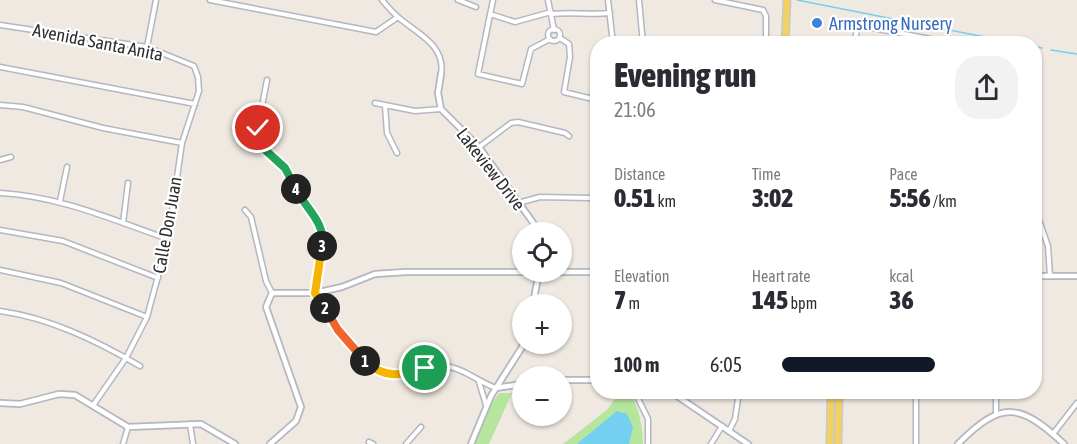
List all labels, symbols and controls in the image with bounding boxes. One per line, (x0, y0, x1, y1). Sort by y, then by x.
place label: Armstrong Nursery (829, 13, 952, 34)
marker: Armstrong Nursery (810, 16, 824, 30)
street label: Avenida Santa Anita (31, 19, 165, 65)
text: Evening run (614, 56, 756, 94)
button: share (955, 56, 1018, 119)
text: 21:06 (614, 98, 656, 121)
pin (232, 102, 283, 153)
icon: check (241, 111, 274, 144)
street label: Lakeview Drive (452, 124, 530, 214)
text: Distance (614, 165, 665, 183)
text: Time (752, 165, 781, 183)
text: Pace (889, 165, 917, 183)
pin: 4 (281, 174, 311, 204)
street label: Calle Don Juan (148, 175, 186, 275)
text: 4 (292, 180, 300, 198)
text: 0.51 (614, 183, 655, 213)
text: 3:02 (752, 183, 793, 213)
text: 5:56 (889, 183, 931, 213)
text: km (655, 192, 676, 210)
text: /km (931, 192, 957, 210)
map controls (512, 222, 572, 426)
button: locate (512, 222, 572, 282)
pin: 3 (307, 231, 337, 261)
text: 3 (318, 237, 326, 255)
text: Elevation (614, 267, 669, 285)
text: Heart rate (752, 267, 811, 285)
text: kcal (889, 267, 914, 285)
text: 7 (614, 285, 626, 315)
text: 145 (752, 285, 788, 315)
text: 36 (889, 285, 914, 315)
pin: 2 (310, 293, 340, 323)
button: + (512, 294, 572, 354)
text: m (626, 294, 640, 312)
text: bpm (788, 294, 817, 312)
text: 2 (321, 299, 329, 317)
pin (399, 342, 450, 393)
pin: 1 (350, 346, 380, 376)
icon: arrive (408, 351, 441, 384)
text: 1 (361, 352, 369, 370)
text: 100 m (614, 353, 659, 376)
text: 6:05 (710, 353, 742, 376)
button: − (512, 366, 572, 426)

